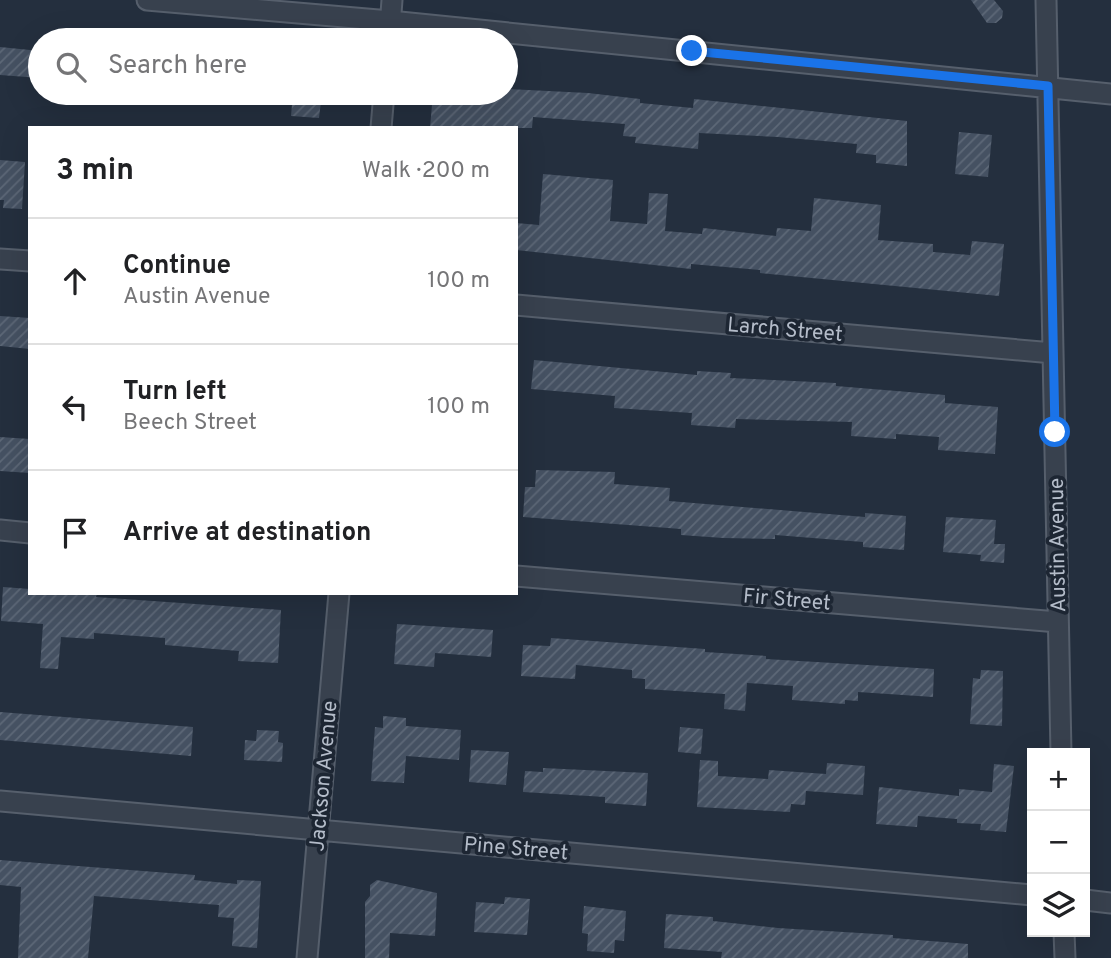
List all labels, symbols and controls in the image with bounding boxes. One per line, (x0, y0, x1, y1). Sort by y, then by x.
search box (28, 28, 518, 105)
route end (676, 35, 707, 66)
icon: search (52, 48, 90, 86)
text: Search here (108, 50, 247, 83)
text: 3 min (56, 153, 134, 190)
text: Walk · 200 m (362, 157, 490, 186)
text: Continue (123, 250, 231, 283)
icon: ahead (56, 262, 94, 300)
text: 100 m (427, 267, 490, 296)
text: Austin Avenue (123, 283, 270, 312)
street label: Larch Street (726, 312, 844, 349)
text: Turn left (123, 376, 227, 409)
icon: left (56, 388, 94, 426)
text: 100 m (427, 393, 490, 422)
text: Beech Street (123, 409, 257, 438)
route start (1039, 416, 1070, 447)
street label: Austin Avenue (1044, 477, 1073, 612)
icon: arrive (56, 514, 94, 552)
text: Arrive at destination (123, 517, 371, 550)
street label: Fir Street (742, 583, 832, 618)
street label: Jackson Avenue (304, 700, 345, 853)
map controls (1027, 748, 1090, 937)
button: + (1027, 748, 1090, 811)
button: − (1027, 811, 1090, 874)
street label: Pine Street (463, 831, 569, 868)
button: layers (1027, 874, 1090, 937)

